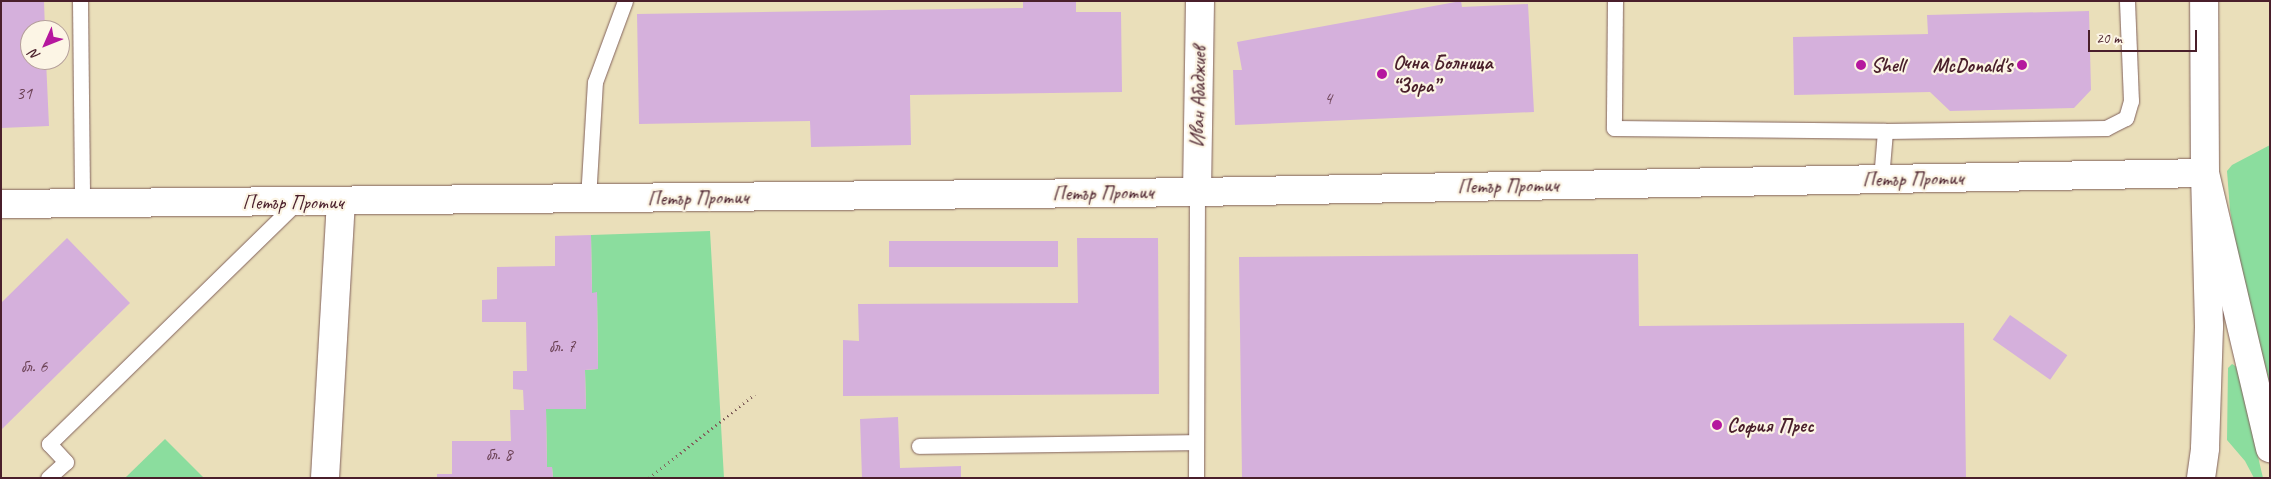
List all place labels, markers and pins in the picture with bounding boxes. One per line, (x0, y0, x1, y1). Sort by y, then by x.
place label: Очна Болница “Зора” (1393, 50, 1494, 97)
place label: Shell (1871, 53, 1905, 77)
place label: McDonald's (1933, 53, 2012, 77)
marker: Shell (1855, 59, 1867, 71)
marker: McDonald's (2016, 59, 2028, 71)
marker: Очна Болница “Зора” (1375, 67, 1389, 81)
place label: София Прес (1727, 413, 1811, 437)
marker: София Прес (1711, 419, 1723, 431)

